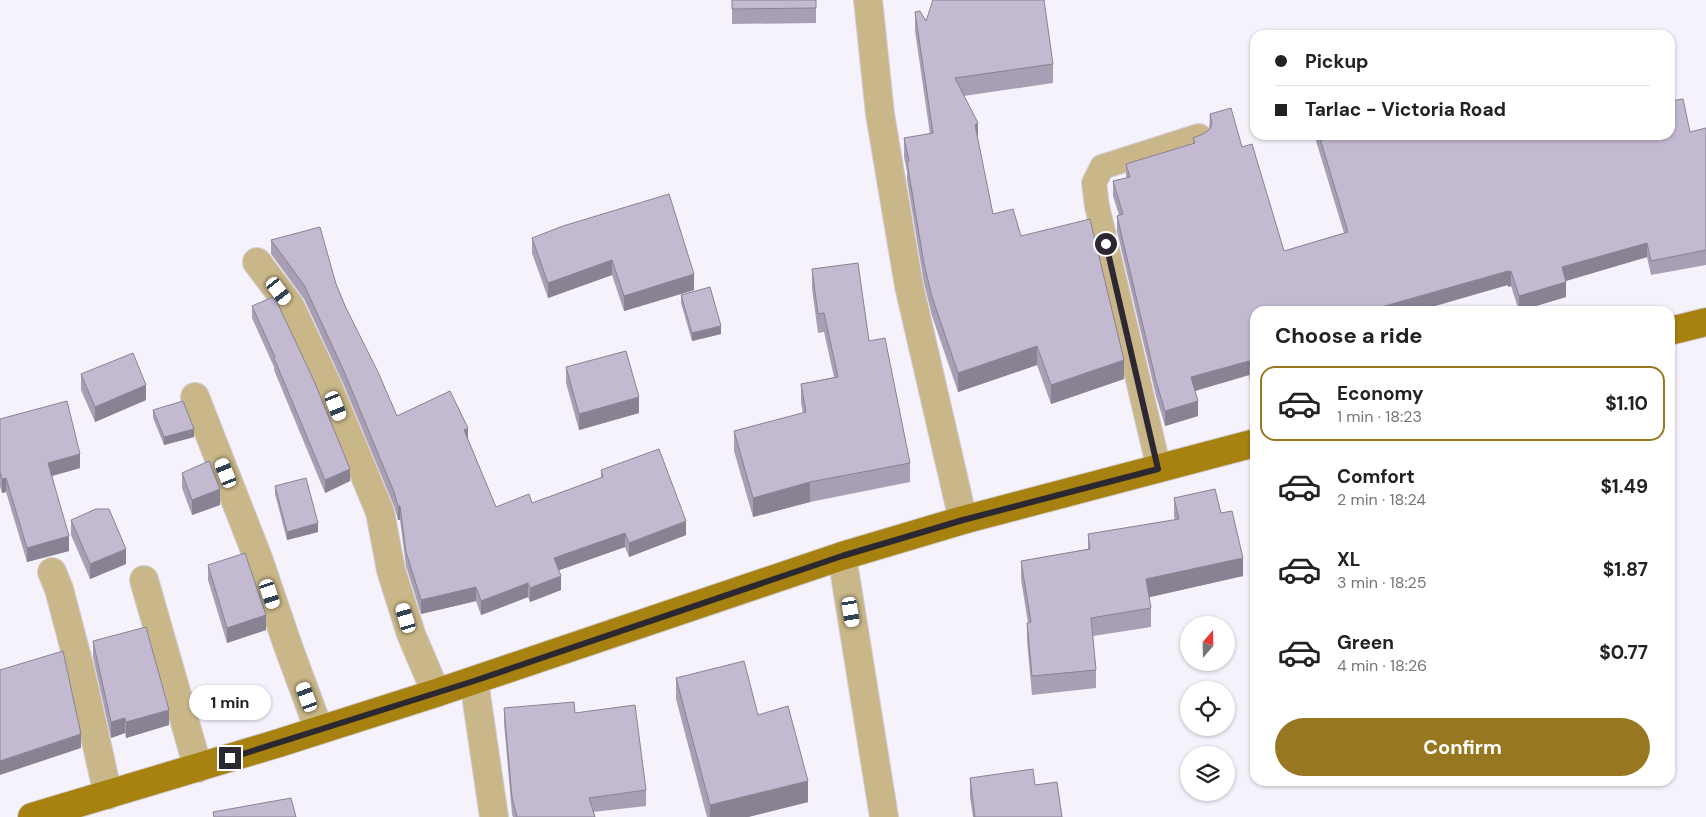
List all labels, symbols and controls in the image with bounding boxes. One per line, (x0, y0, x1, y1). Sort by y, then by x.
text: Pickup (1305, 49, 1369, 74)
text: Tarlac - Victoria Road (1305, 97, 1506, 122)
route start (1095, 233, 1117, 255)
car (263, 275, 294, 307)
text: Choose a ride (1275, 321, 1423, 350)
icon: car (1277, 381, 1322, 426)
text: Economy (1337, 381, 1424, 406)
car (323, 389, 348, 423)
text: $1.10 (1605, 391, 1648, 416)
text: 1 min · 18:23 (1337, 406, 1422, 427)
car (213, 456, 238, 490)
icon: car (1277, 464, 1322, 509)
text: Comfort (1337, 464, 1415, 489)
text: $1.49 (1600, 474, 1648, 499)
text: 2 min · 18:24 (1337, 489, 1426, 510)
icon: car (1277, 547, 1322, 592)
text: XL (1337, 547, 1360, 572)
text: $1.87 (1603, 557, 1648, 582)
text: 3 min · 18:25 (1337, 572, 1427, 593)
car (258, 577, 281, 611)
car (841, 596, 860, 628)
car (394, 601, 417, 635)
north arrow (1180, 616, 1235, 671)
map controls (1180, 616, 1235, 801)
icon: car (1277, 630, 1322, 675)
text: Green (1337, 630, 1394, 655)
text: $0.77 (1599, 640, 1648, 665)
text: 4 min · 18:26 (1337, 655, 1427, 676)
car (294, 680, 319, 714)
button: locate (1180, 681, 1235, 736)
callout: 1 min (189, 686, 271, 720)
text: 1 min (211, 692, 249, 713)
button: Confirm (1275, 718, 1650, 776)
button: layers (1180, 746, 1235, 801)
route end (219, 747, 241, 769)

